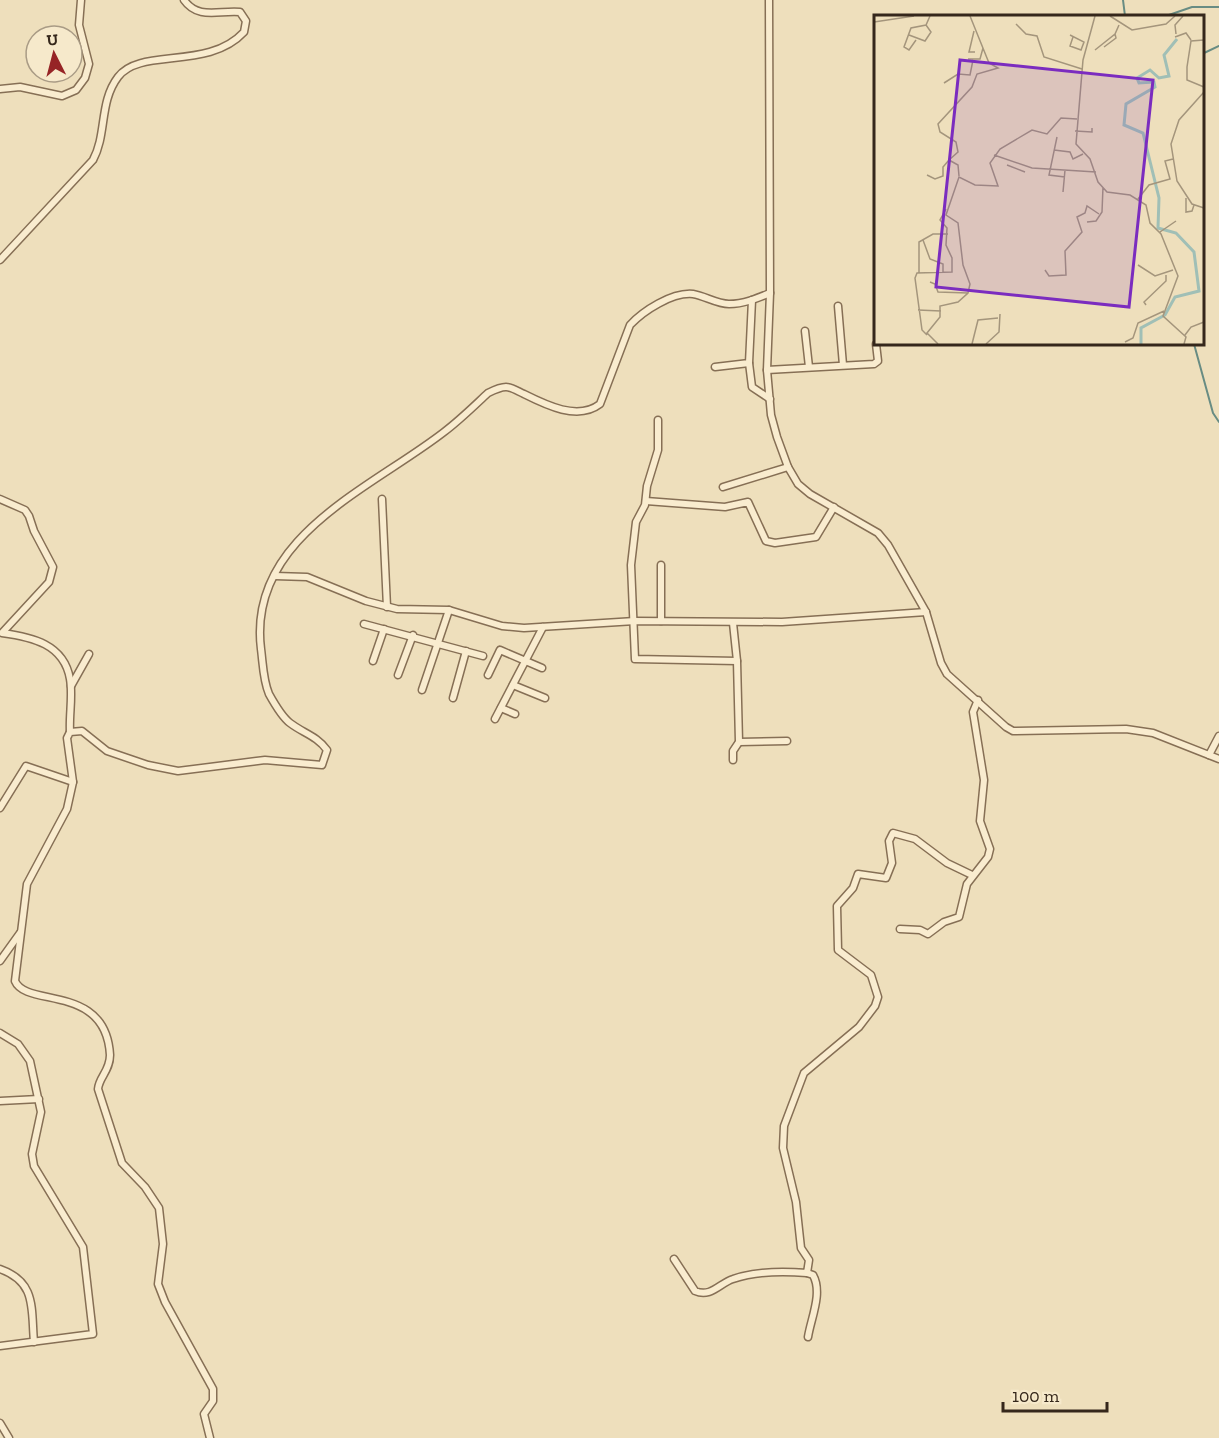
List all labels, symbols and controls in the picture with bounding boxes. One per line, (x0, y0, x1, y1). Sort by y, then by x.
inset map (874, 15, 1204, 345)
north arrow (24, 24, 84, 84)
text: U (46, 29, 60, 50)
scale bar (1003, 1375, 1106, 1413)
text: 100 m (1012, 1385, 1060, 1407)

